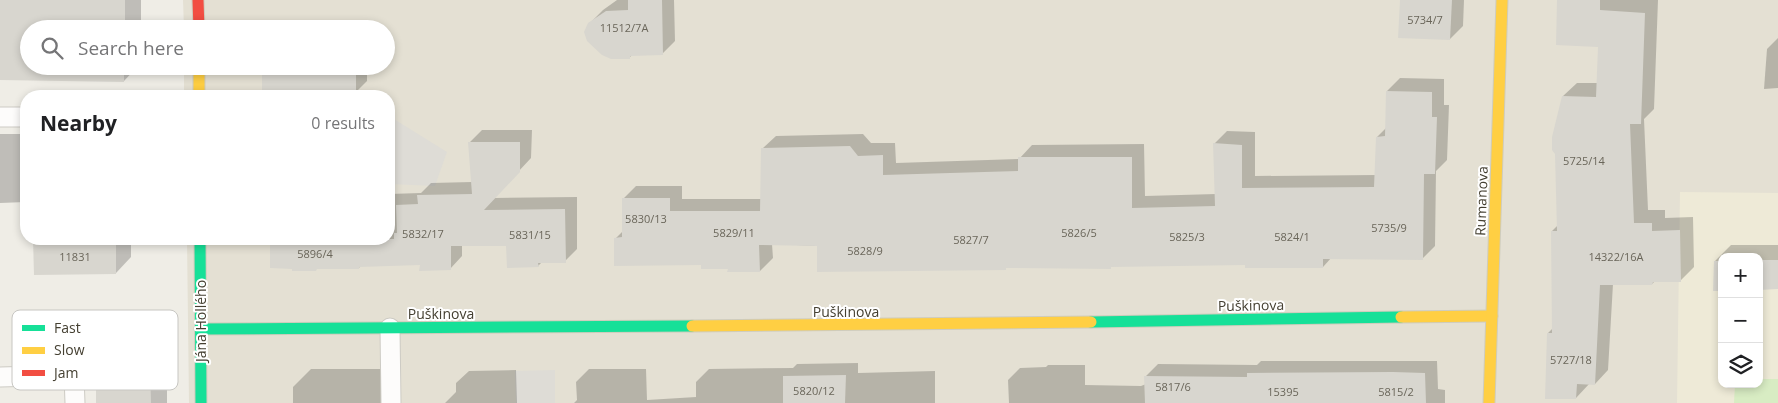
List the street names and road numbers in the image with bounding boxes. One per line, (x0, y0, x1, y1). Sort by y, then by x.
street label: Rumanova (1470, 166, 1492, 236)
street label: Jána Hollého (191, 280, 210, 364)
street label: Puškinova (1218, 295, 1284, 315)
street label: Puškinova (813, 302, 879, 321)
street label: Puškinova (408, 304, 474, 323)

